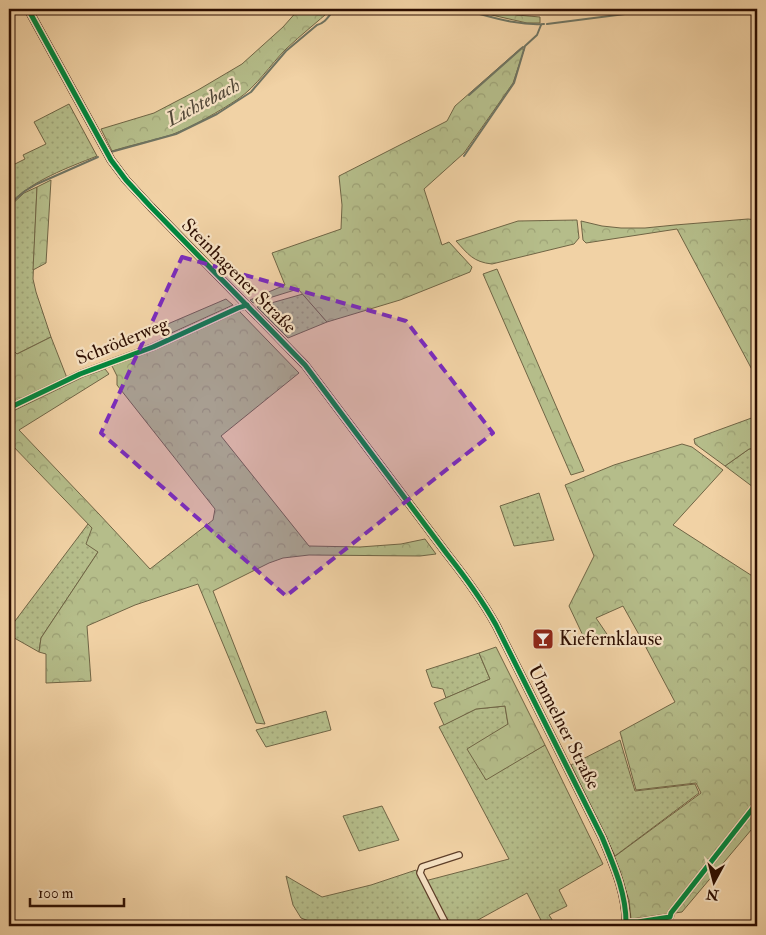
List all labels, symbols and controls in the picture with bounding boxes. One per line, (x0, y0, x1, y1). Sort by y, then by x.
water label: Lichtebach (161, 72, 244, 132)
street label: Steinhagener Straße (176, 213, 302, 339)
street label: Schröderweg (72, 311, 172, 370)
bar icon: Kiefernklause (531, 627, 555, 651)
place label: Kiefernklause (559, 627, 662, 651)
street label: Ummelner Straße (522, 661, 606, 793)
north arrow (688, 858, 738, 908)
scale bar (30, 875, 124, 907)
text: 100 m (38, 884, 74, 903)
text: N (705, 885, 721, 904)

